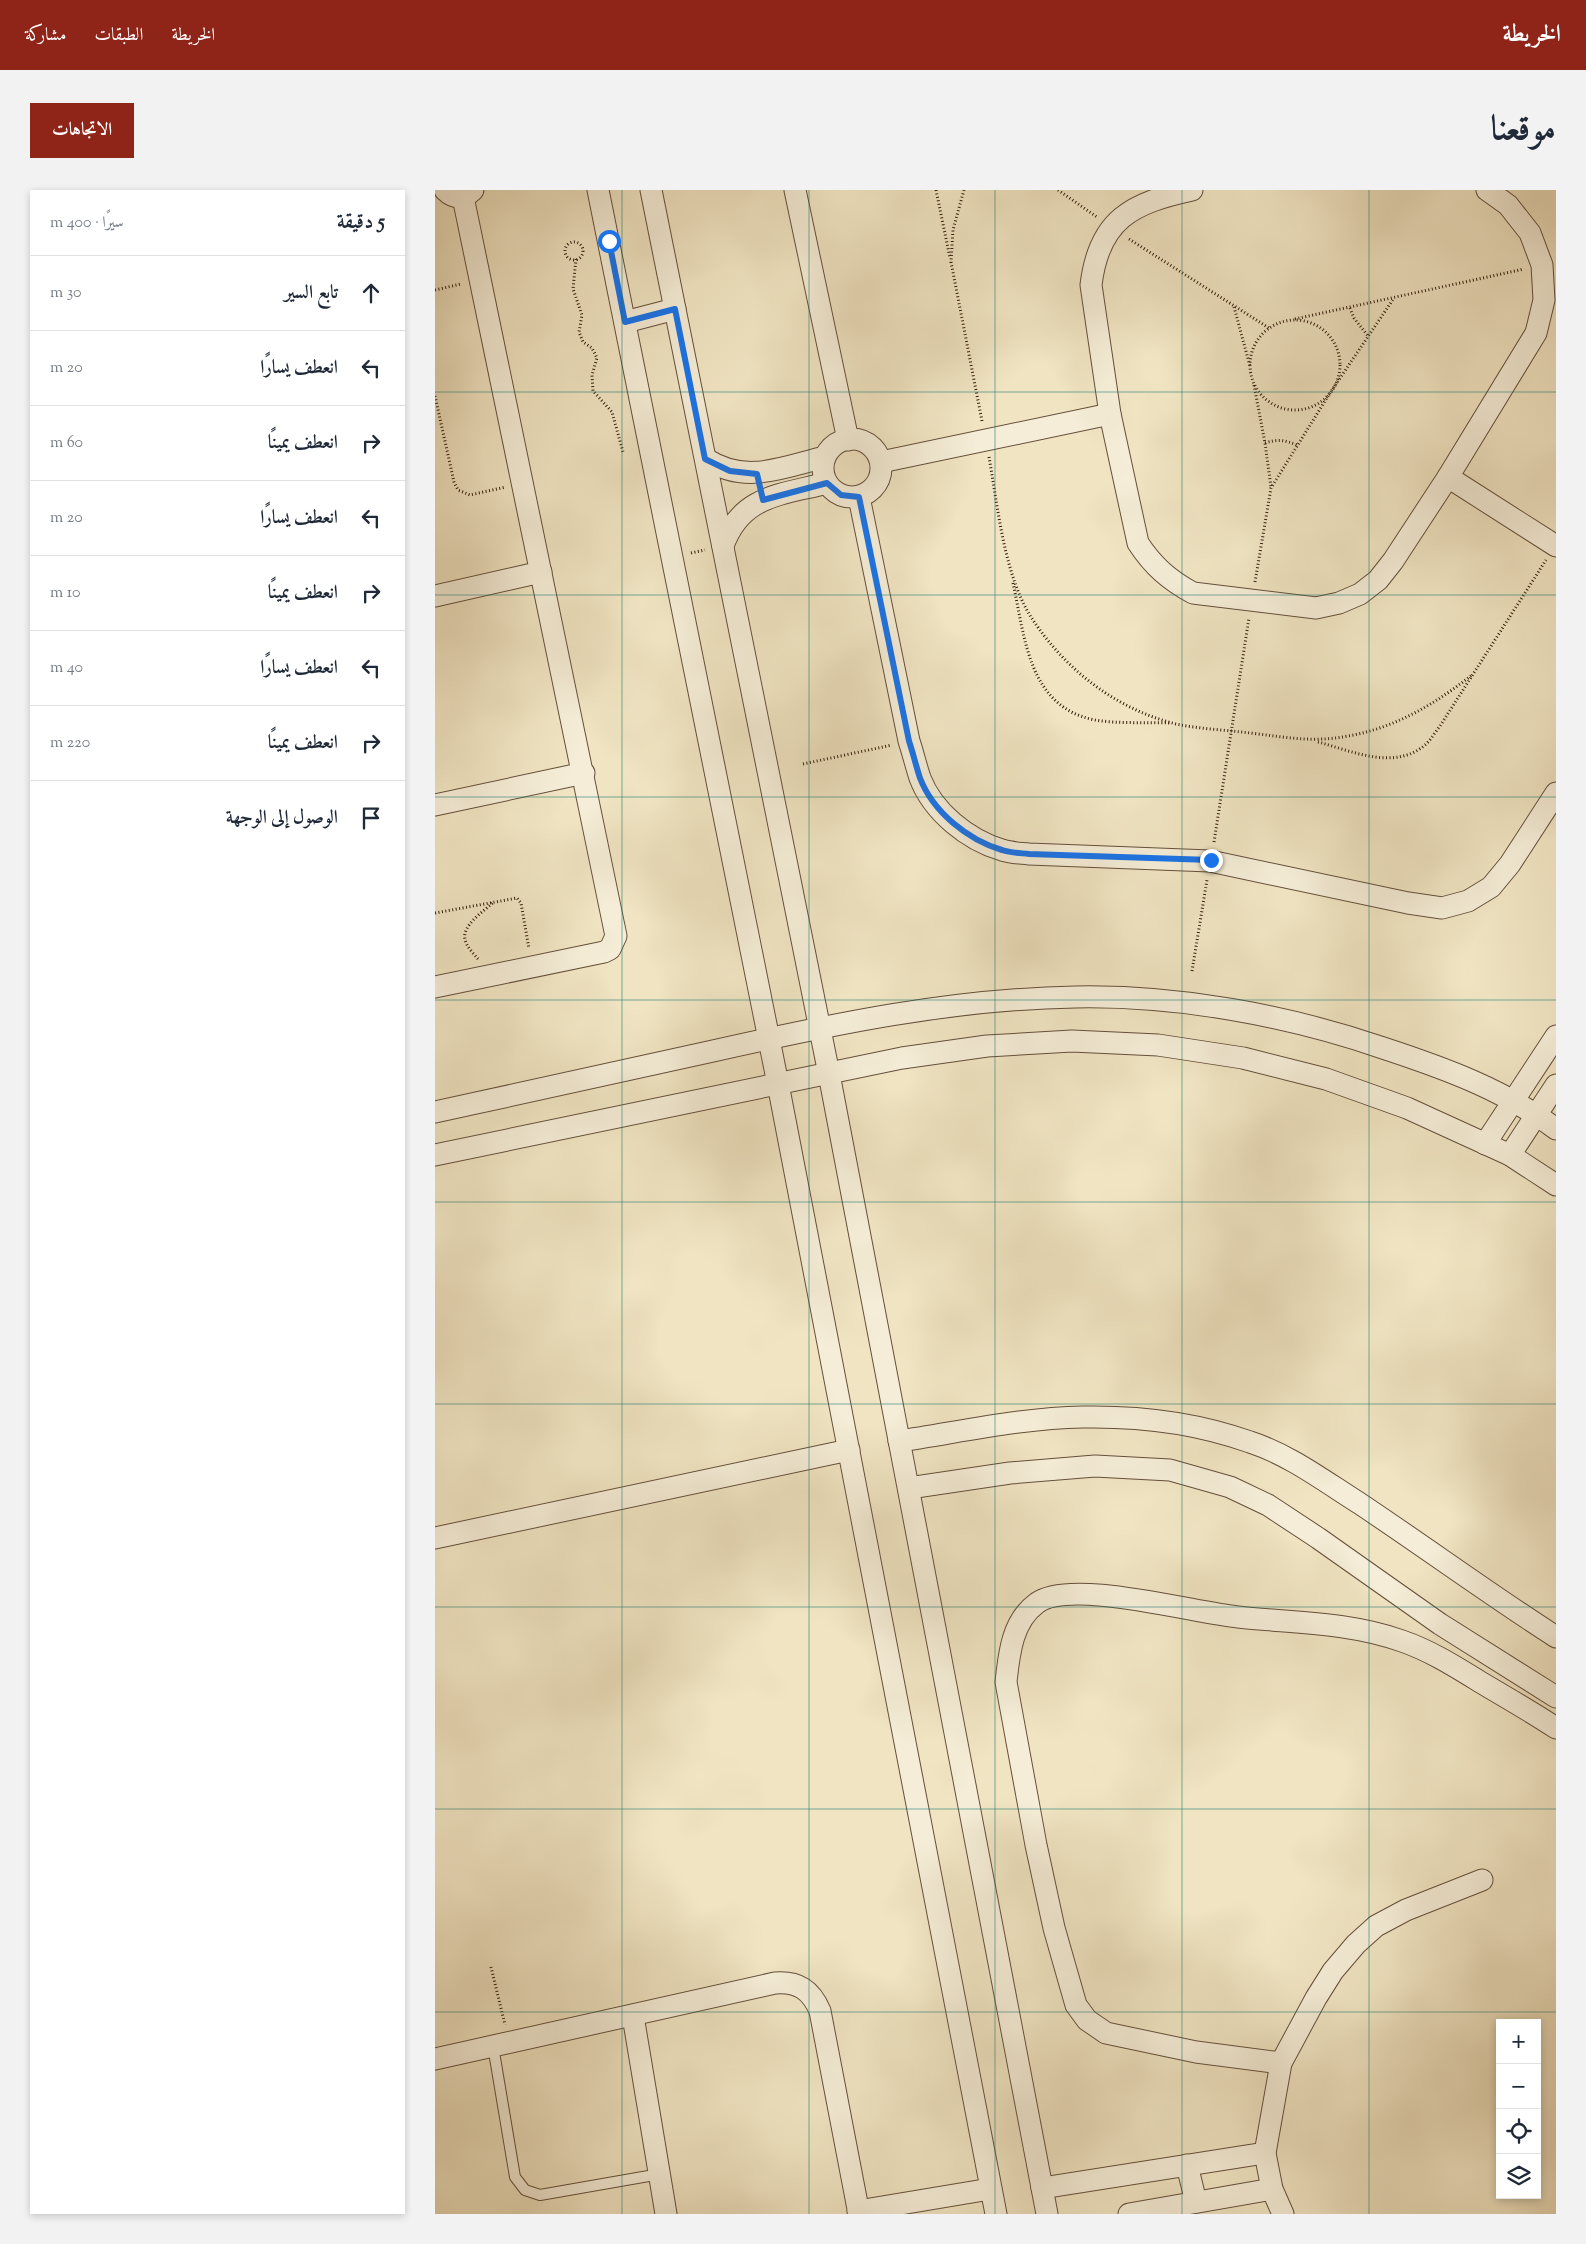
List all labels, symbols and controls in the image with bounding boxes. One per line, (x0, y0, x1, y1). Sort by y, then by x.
text: الخريطة (1503, 18, 1561, 52)
text: مشاركة (25, 23, 66, 49)
text: الطبقات (94, 23, 143, 49)
text: الخريطة (171, 23, 215, 49)
button: الاتجاهات (30, 103, 134, 158)
text: موقعنا (1491, 105, 1556, 156)
text: 5 دقيقة (337, 208, 385, 238)
text: سيرًا · 400 m (50, 212, 124, 235)
route start (598, 230, 621, 253)
icon: ahead (357, 279, 385, 307)
text: تابع السير (284, 280, 338, 307)
text: 30 m (50, 282, 81, 305)
icon: left (357, 354, 385, 382)
text: انعطف يسارًا (260, 355, 338, 382)
text: 20 m (50, 357, 83, 380)
icon: right (357, 429, 385, 457)
text: انعطف يمينًا (268, 430, 338, 457)
text: 60 m (50, 432, 83, 455)
icon: left (357, 504, 385, 532)
text: انعطف يسارًا (260, 505, 338, 532)
text: 20 m (50, 507, 83, 530)
icon: right (357, 579, 385, 607)
text: انعطف يمينًا (268, 580, 338, 607)
text: 10 m (50, 582, 80, 605)
icon: left (357, 654, 385, 682)
text: انعطف يسارًا (260, 655, 338, 682)
text: 40 m (50, 657, 83, 680)
icon: right (357, 729, 385, 757)
text: انعطف يمينًا (268, 730, 338, 757)
text: 220 m (50, 732, 90, 755)
icon: arrive (357, 804, 385, 832)
text: الوصول إلى الوجهة (226, 805, 338, 832)
route end (1200, 849, 1223, 872)
map controls (1496, 2019, 1541, 2199)
button: + (1496, 2019, 1541, 2064)
button: − (1496, 2064, 1541, 2109)
button: locate (1496, 2109, 1541, 2154)
button: layers (1496, 2154, 1541, 2199)

